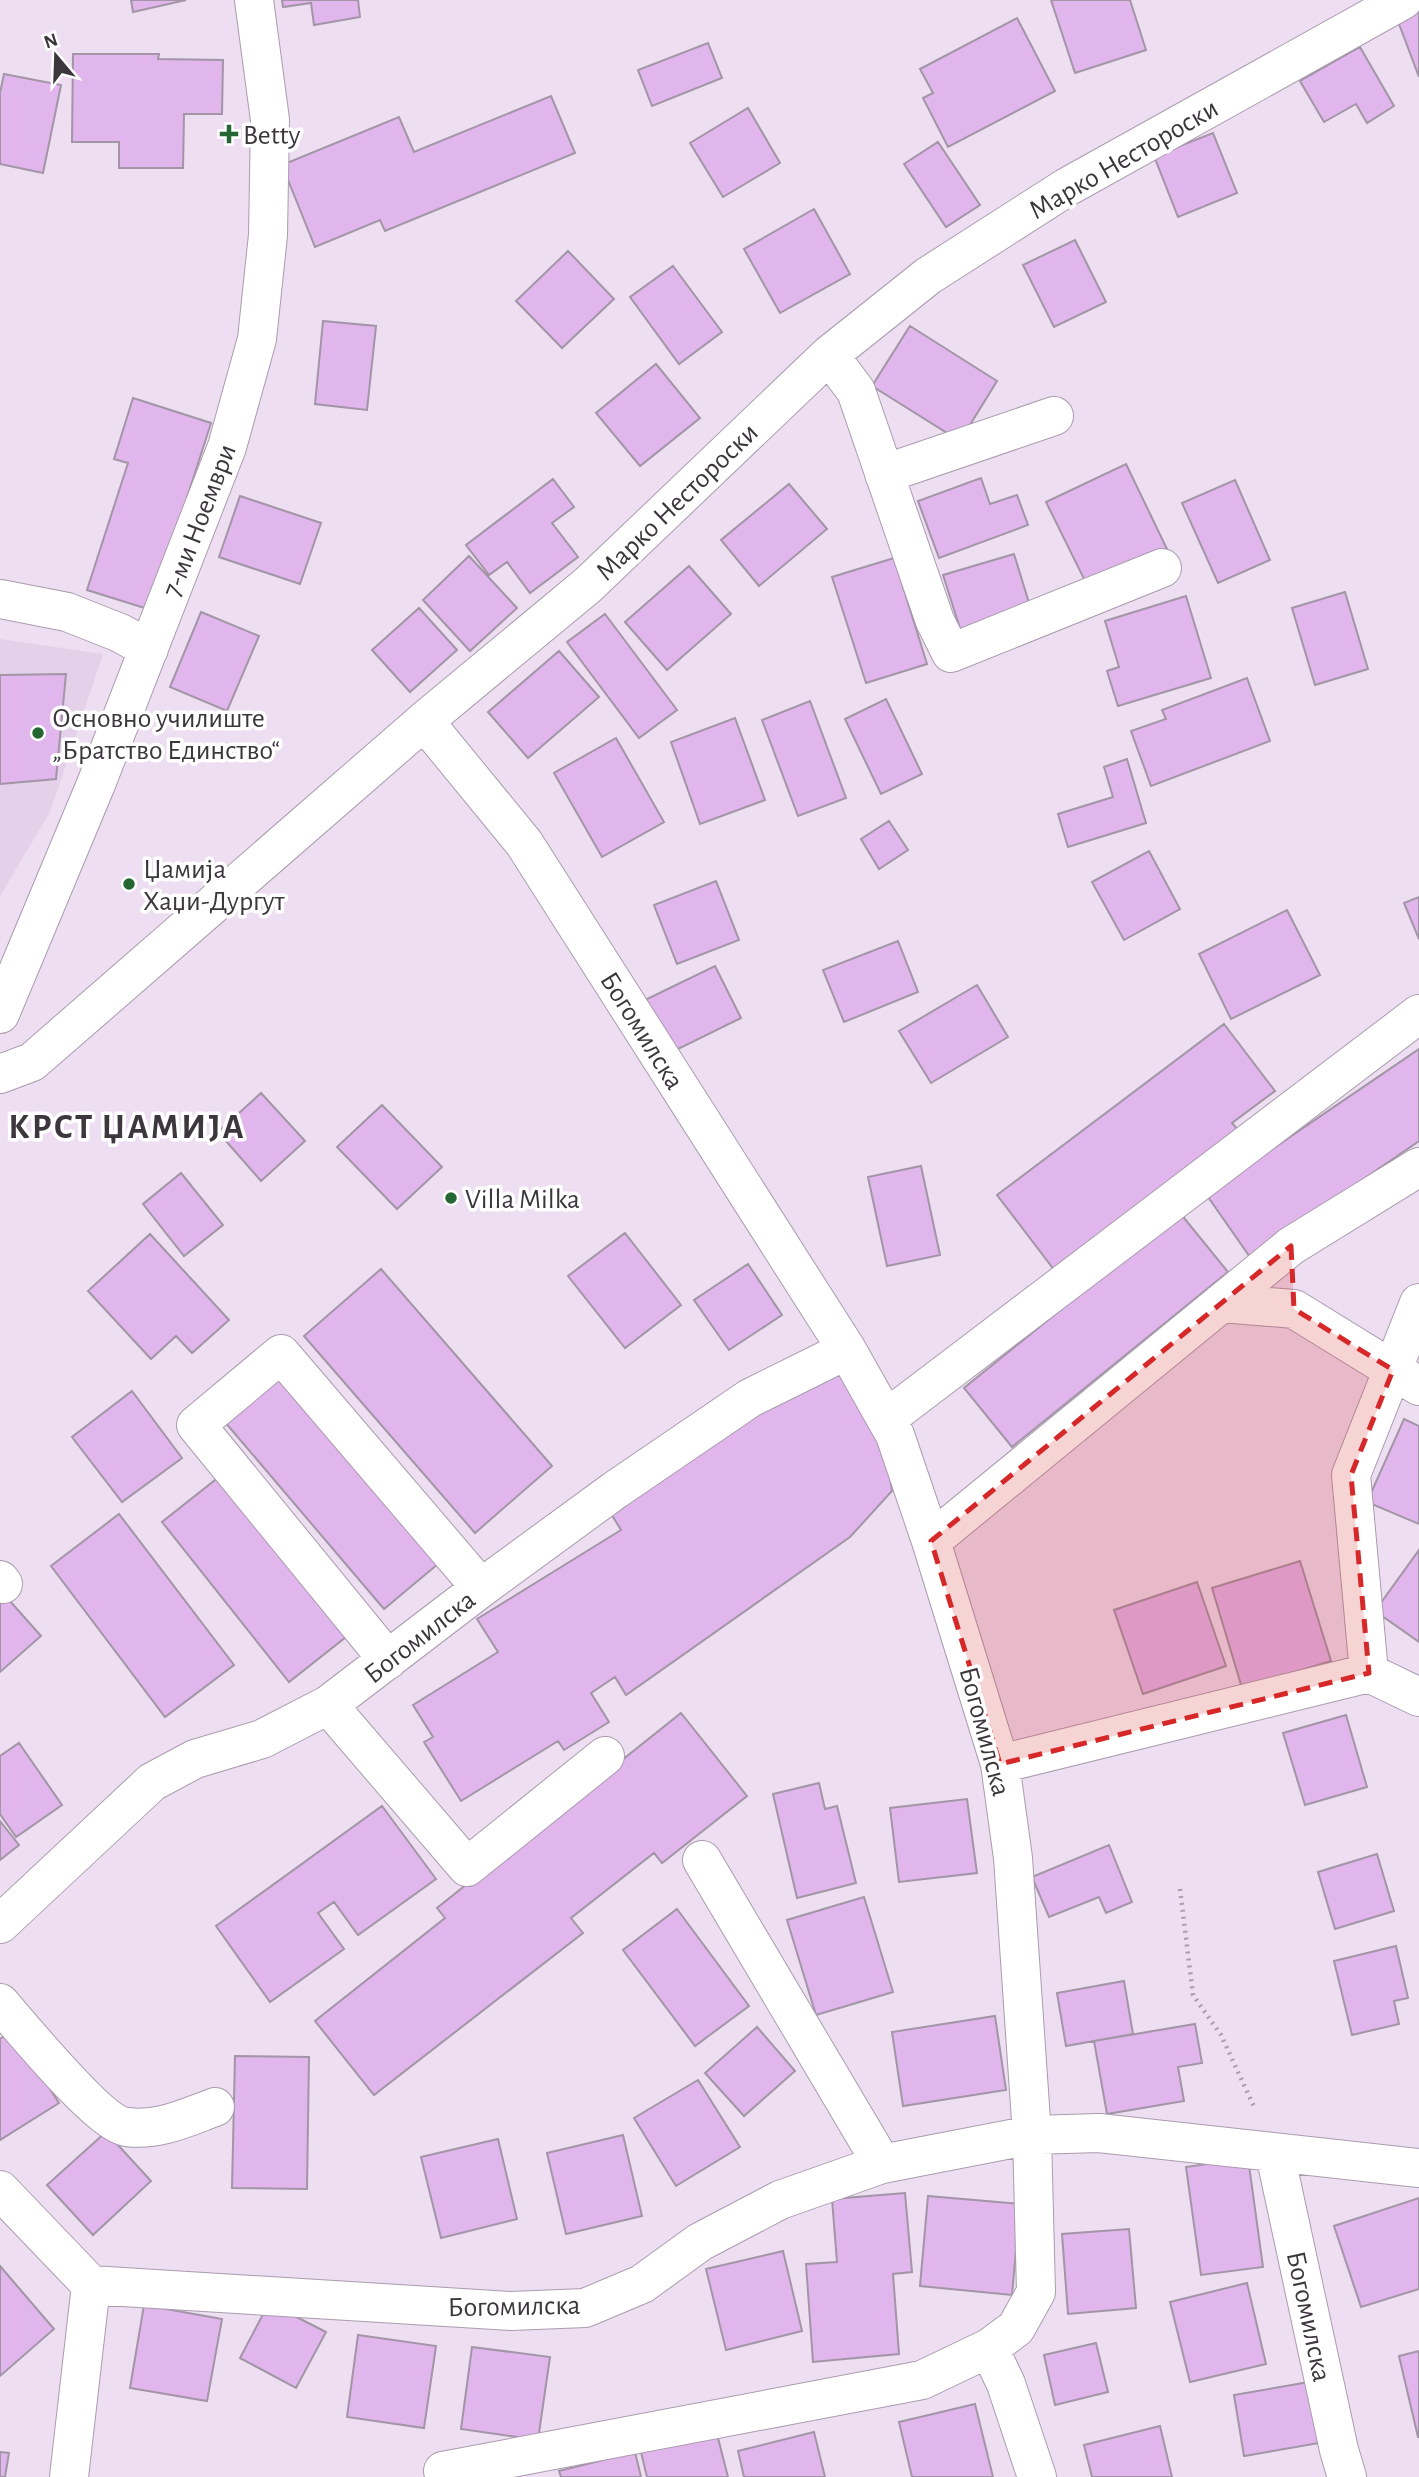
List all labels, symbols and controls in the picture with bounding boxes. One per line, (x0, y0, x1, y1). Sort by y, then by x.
north arrow (21, 21, 91, 91)
text: N (42, 30, 60, 52)
street label: Марко Нестороски (1025, 94, 1223, 225)
place label: Betty (243, 122, 301, 150)
marker: Betty (221, 126, 237, 142)
street label: Марко Нестороски (591, 418, 764, 587)
street label: 7-ми Ноември (158, 440, 242, 601)
place label: Основно училиште „Братство Единство“ (52, 705, 280, 765)
marker: Основно училиште „Братство Единство“ (30, 725, 46, 741)
place label: Џамија Хаџи-Дургут (143, 856, 286, 916)
marker: Џамија Хаџи-Дургут (121, 876, 137, 892)
street label: Богомилска (594, 967, 688, 1095)
district label: КРСТ ЏАМИЈА (8, 1110, 246, 1145)
place label: Villa Milka (465, 1186, 580, 1214)
marker: Villa Milka (443, 1190, 459, 1206)
street label: Богомилска (359, 1586, 481, 1689)
street label: Богомилска (953, 1664, 1015, 1799)
street label: Богомилска (1281, 2249, 1336, 2384)
street label: Богомилска (447, 2292, 581, 2322)

